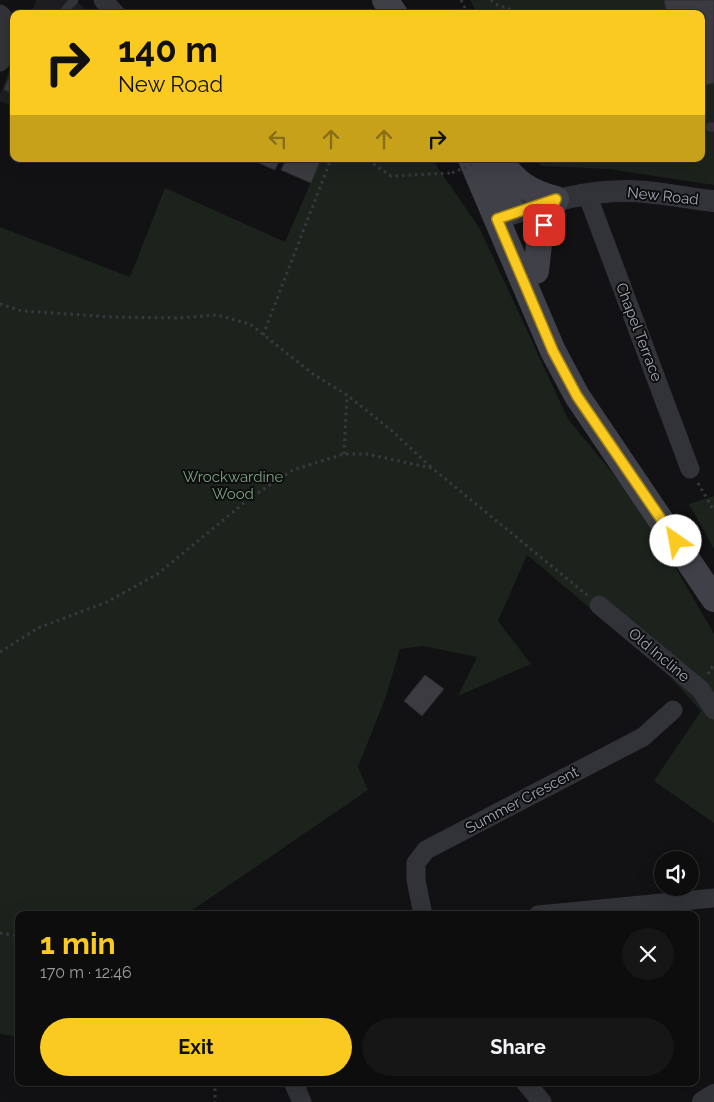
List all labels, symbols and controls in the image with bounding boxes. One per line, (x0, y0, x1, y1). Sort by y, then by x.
text: 140 m (118, 29, 218, 70)
icon: right (35, 30, 100, 95)
text: New Road (118, 71, 223, 97)
icon: left (264, 125, 292, 153)
icon: ahead (317, 125, 345, 153)
icon: ahead (370, 125, 398, 153)
icon: right (423, 125, 451, 153)
street label: New Road (626, 183, 700, 209)
pin (523, 204, 565, 246)
icon: arrive (530, 211, 558, 239)
street label: Chapel Terrace (612, 280, 666, 384)
park label: Wrockwardine Wood (183, 468, 283, 503)
position arrow (649, 514, 701, 566)
street label: Old Incline (625, 624, 693, 686)
street label: Summer Crescent (463, 763, 581, 837)
map controls (654, 851, 699, 896)
button: sound (654, 851, 699, 896)
text: 1 min (40, 926, 116, 961)
button: close (622, 928, 674, 980)
text: 170 m · 12:46 (40, 963, 132, 982)
button: Exit (40, 1018, 352, 1076)
button: Share (362, 1018, 674, 1076)

